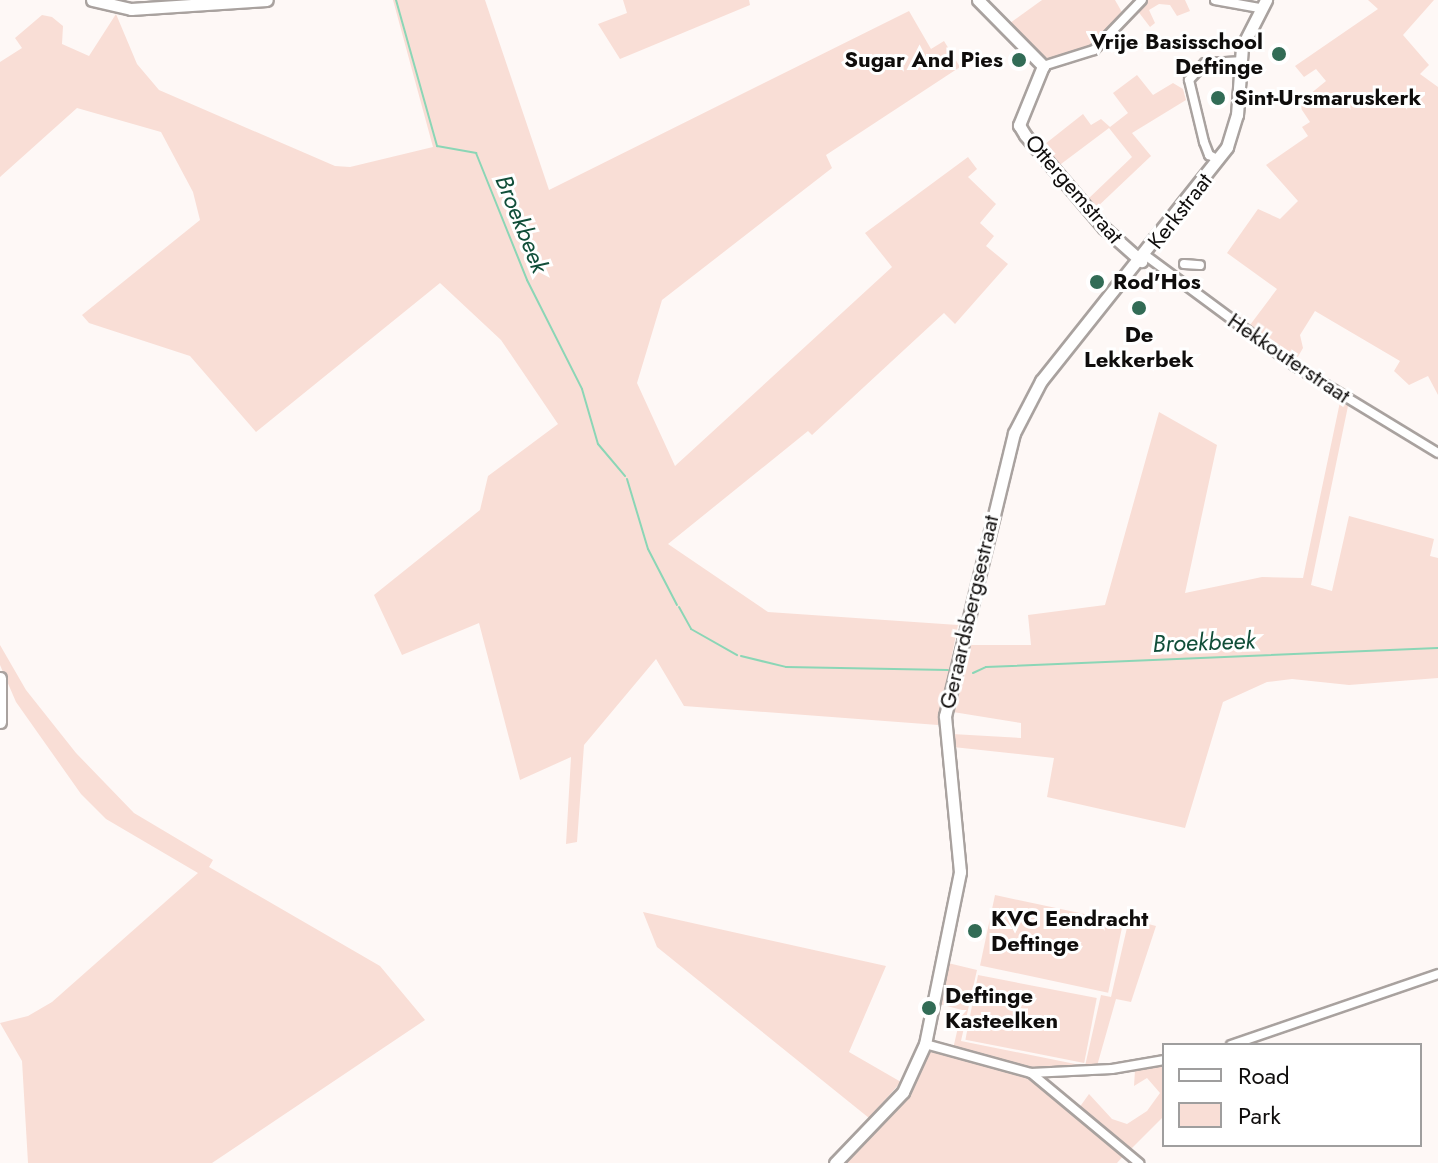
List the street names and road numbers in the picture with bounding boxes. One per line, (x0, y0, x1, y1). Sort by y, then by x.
street label: Ottergemstraat (1020, 129, 1128, 249)
street label: Kerkstraat (1142, 168, 1218, 254)
street label: Hekkouterstraat (1223, 307, 1355, 409)
street label: Geraardsbergsestraat (934, 513, 1004, 711)

